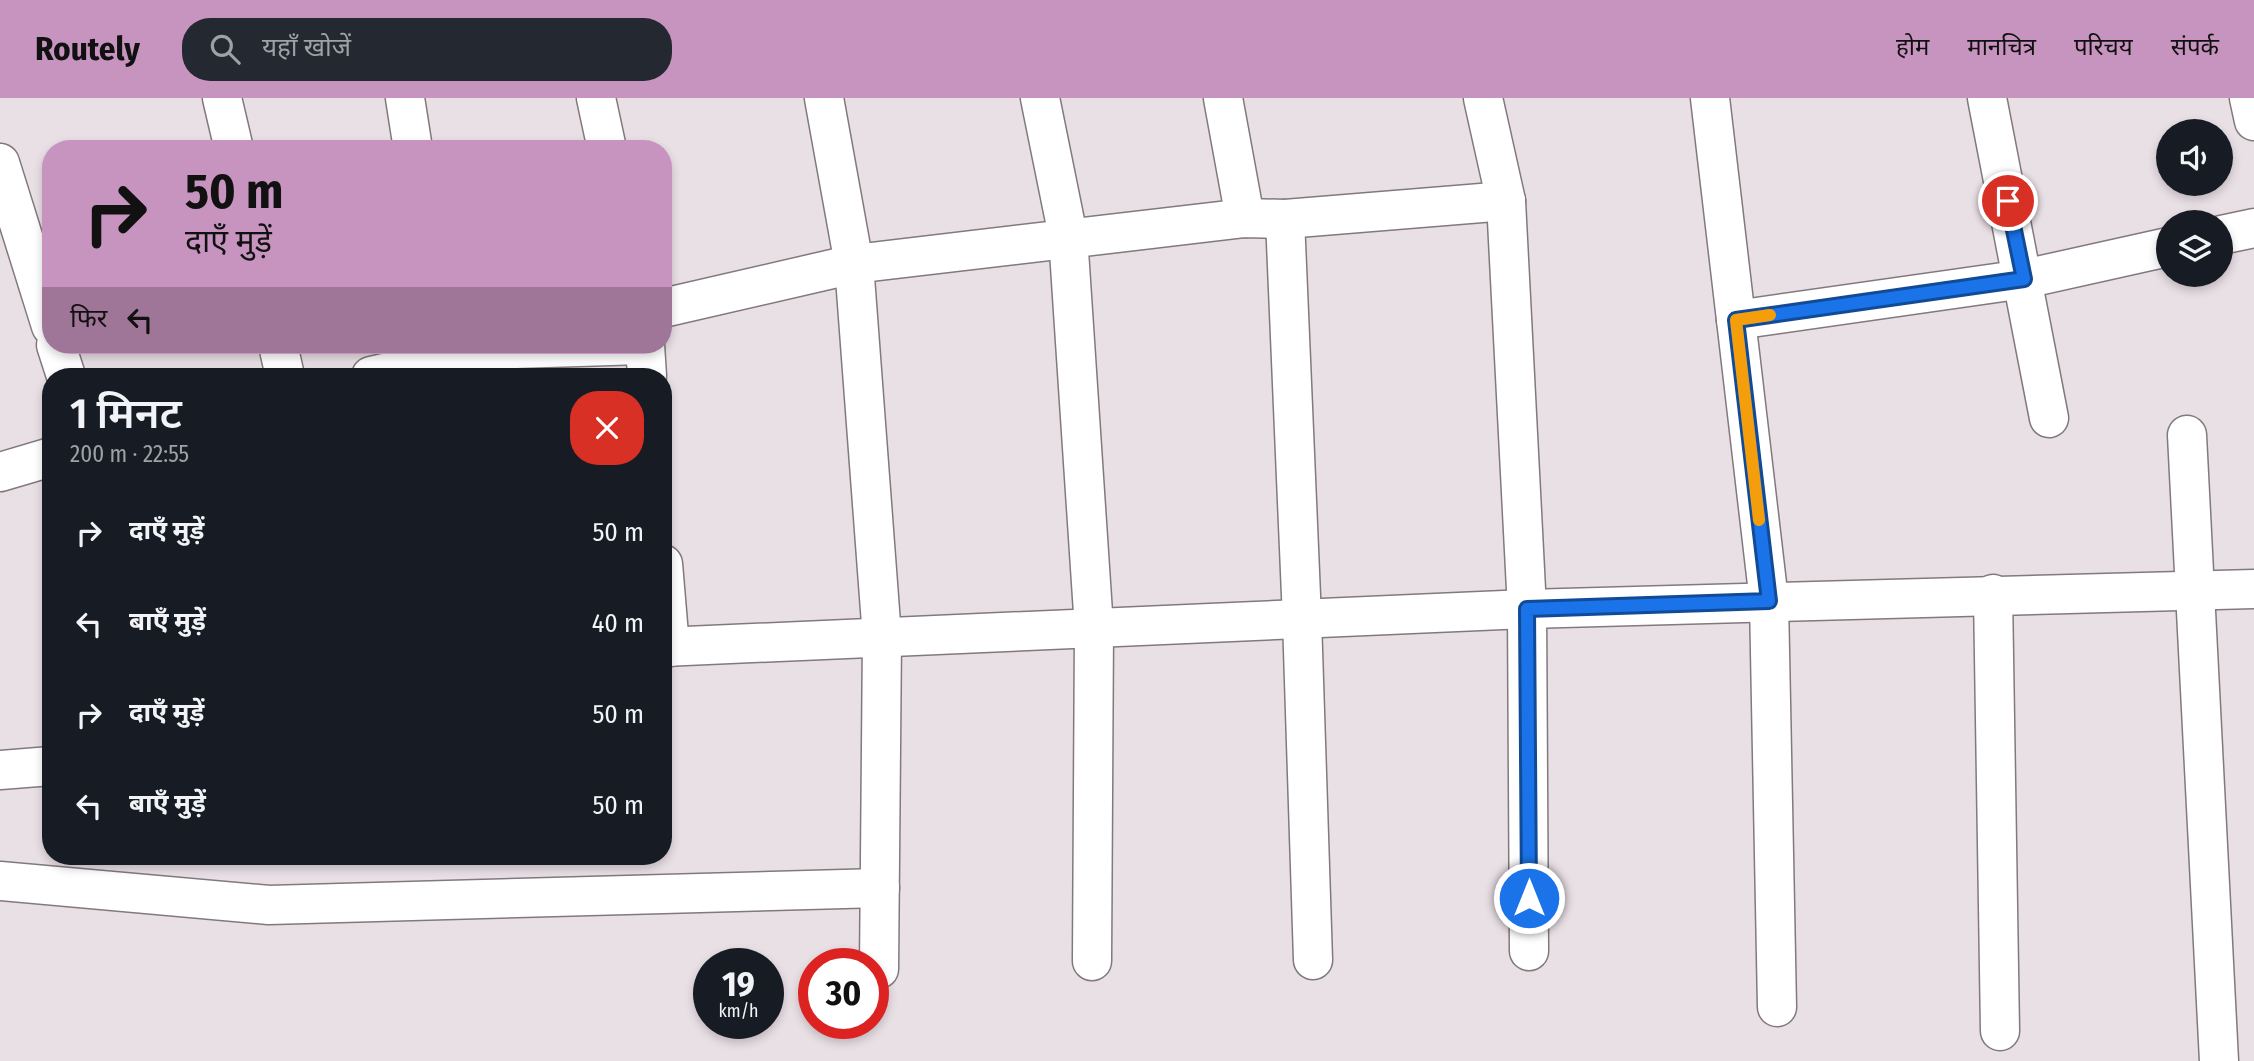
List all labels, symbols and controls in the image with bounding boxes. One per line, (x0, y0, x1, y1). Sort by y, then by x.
search box (182, 18, 672, 81)
text: Routely (35, 29, 140, 69)
icon: search (206, 30, 244, 68)
text: यहाँ खोजें (262, 32, 351, 63)
text: होम (1896, 33, 1929, 61)
text: मानचित्र (1967, 33, 2036, 61)
text: परिचय (2074, 33, 2133, 61)
text: संपर्क (2171, 33, 2219, 61)
map controls (2156, 119, 2233, 287)
button: sound (2156, 119, 2233, 196)
text: 50 m (185, 162, 283, 221)
icon: right (70, 168, 161, 259)
pin (1978, 171, 2038, 231)
icon: arrive (1989, 182, 2027, 220)
button: layers (2156, 210, 2233, 287)
text: दाएँ मुड़ें (185, 222, 272, 260)
icon: left (121, 301, 159, 339)
text: फिर (70, 303, 107, 334)
text: 1 मिनट (70, 389, 182, 439)
button: close (570, 391, 644, 465)
text: 200 m · 22:55 (70, 440, 189, 468)
icon: right (70, 514, 108, 552)
text: दाएँ मुड़ें (129, 515, 204, 546)
text: 50 m (592, 517, 644, 548)
icon: left (70, 605, 108, 643)
text: बाएँ मुड़ें (129, 606, 206, 637)
text: 40 m (592, 608, 644, 639)
icon: right (70, 696, 108, 734)
text: दाएँ मुड़ें (129, 697, 204, 728)
text: 50 m (592, 699, 644, 730)
icon: left (70, 787, 108, 825)
text: बाएँ मुड़ें (129, 788, 206, 819)
text: 50 m (592, 790, 644, 821)
position arrow (1492, 861, 1566, 935)
speed limit sign: 30 (798, 948, 889, 1039)
text: 19 (722, 963, 755, 1005)
text: km/h (718, 1000, 759, 1022)

